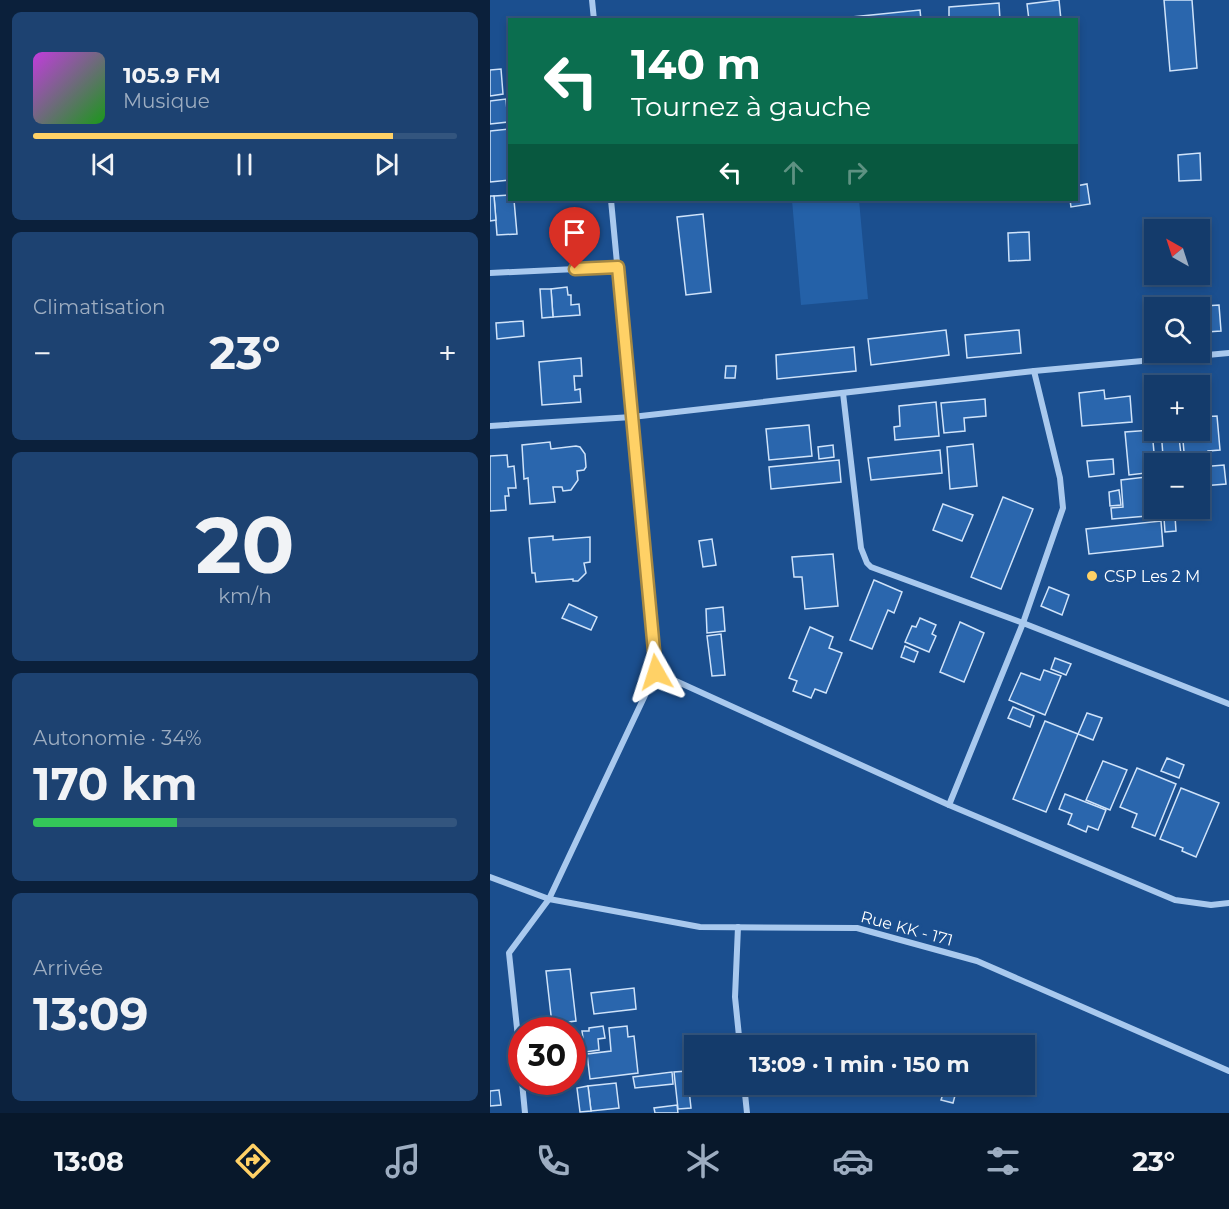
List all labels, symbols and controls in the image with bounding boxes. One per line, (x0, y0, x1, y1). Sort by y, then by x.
text: 140 m (631, 38, 761, 90)
icon: left (532, 42, 610, 120)
text: 105.9 FM (123, 62, 221, 89)
text: Musique (123, 89, 210, 113)
text: Tournez à gauche (631, 90, 871, 123)
icon: previous (87, 148, 120, 181)
icon: pause (228, 148, 261, 181)
icon: next (370, 148, 403, 181)
icon: left (714, 156, 747, 189)
icon: ahead (777, 156, 810, 189)
icon: right (840, 156, 873, 189)
pin (549, 207, 600, 269)
icon: arrive (558, 216, 591, 249)
north arrow (1144, 219, 1210, 285)
map controls (1144, 219, 1210, 519)
text: Climatisation (33, 295, 166, 319)
button: search (1144, 297, 1210, 363)
text: 23° (209, 325, 281, 380)
text: − (33, 333, 52, 373)
text: + (438, 333, 457, 373)
button: + (1144, 375, 1210, 441)
button: − (1144, 453, 1210, 519)
text: 20 (196, 497, 294, 593)
place label: CSP Les 2 M (1104, 567, 1200, 586)
marker: CSP Les 2 M (1085, 569, 1099, 583)
text: km/h (218, 584, 272, 608)
position arrow (624, 640, 688, 704)
text: Autonomie · 34% (33, 726, 202, 750)
text: 170 km (33, 756, 197, 811)
street label: Rue KK - 171 (859, 907, 955, 950)
text: Arrivée (33, 956, 103, 980)
text: 13:09 (33, 986, 148, 1041)
speed limit sign: 30 (508, 1017, 586, 1095)
text: 13:09 · 1 min · 150 m (749, 1051, 970, 1078)
icon: directions (232, 1140, 274, 1182)
icon: music (382, 1140, 424, 1182)
icon: phone (532, 1140, 574, 1182)
icon: climate (682, 1140, 724, 1182)
icon: car (832, 1140, 874, 1182)
icon: filters (982, 1140, 1024, 1182)
text: 13:08 (54, 1145, 124, 1178)
text: 23° (1132, 1145, 1175, 1178)

